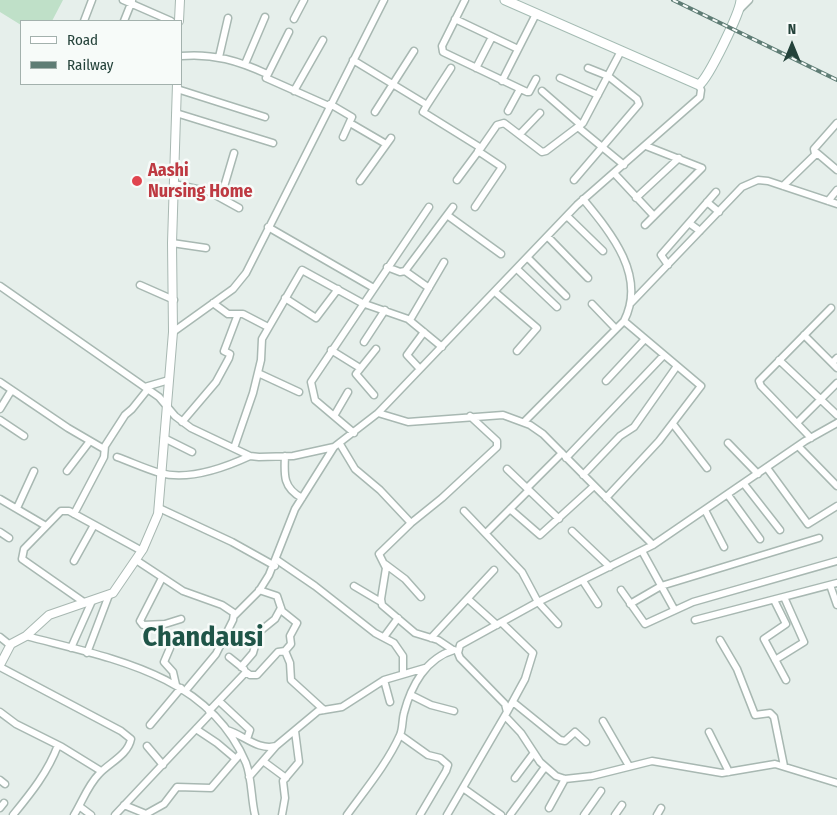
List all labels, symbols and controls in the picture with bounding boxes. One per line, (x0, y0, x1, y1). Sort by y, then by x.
legend (20, 20, 182, 85)
north arrow (767, 20, 817, 70)
text: N (788, 21, 796, 38)
text: Road (67, 31, 98, 49)
text: Railway (67, 56, 114, 74)
place label: Aashi Nursing Home (148, 160, 253, 202)
marker: Aashi Nursing Home (130, 174, 144, 188)
district label: Chandausi (143, 621, 263, 655)

